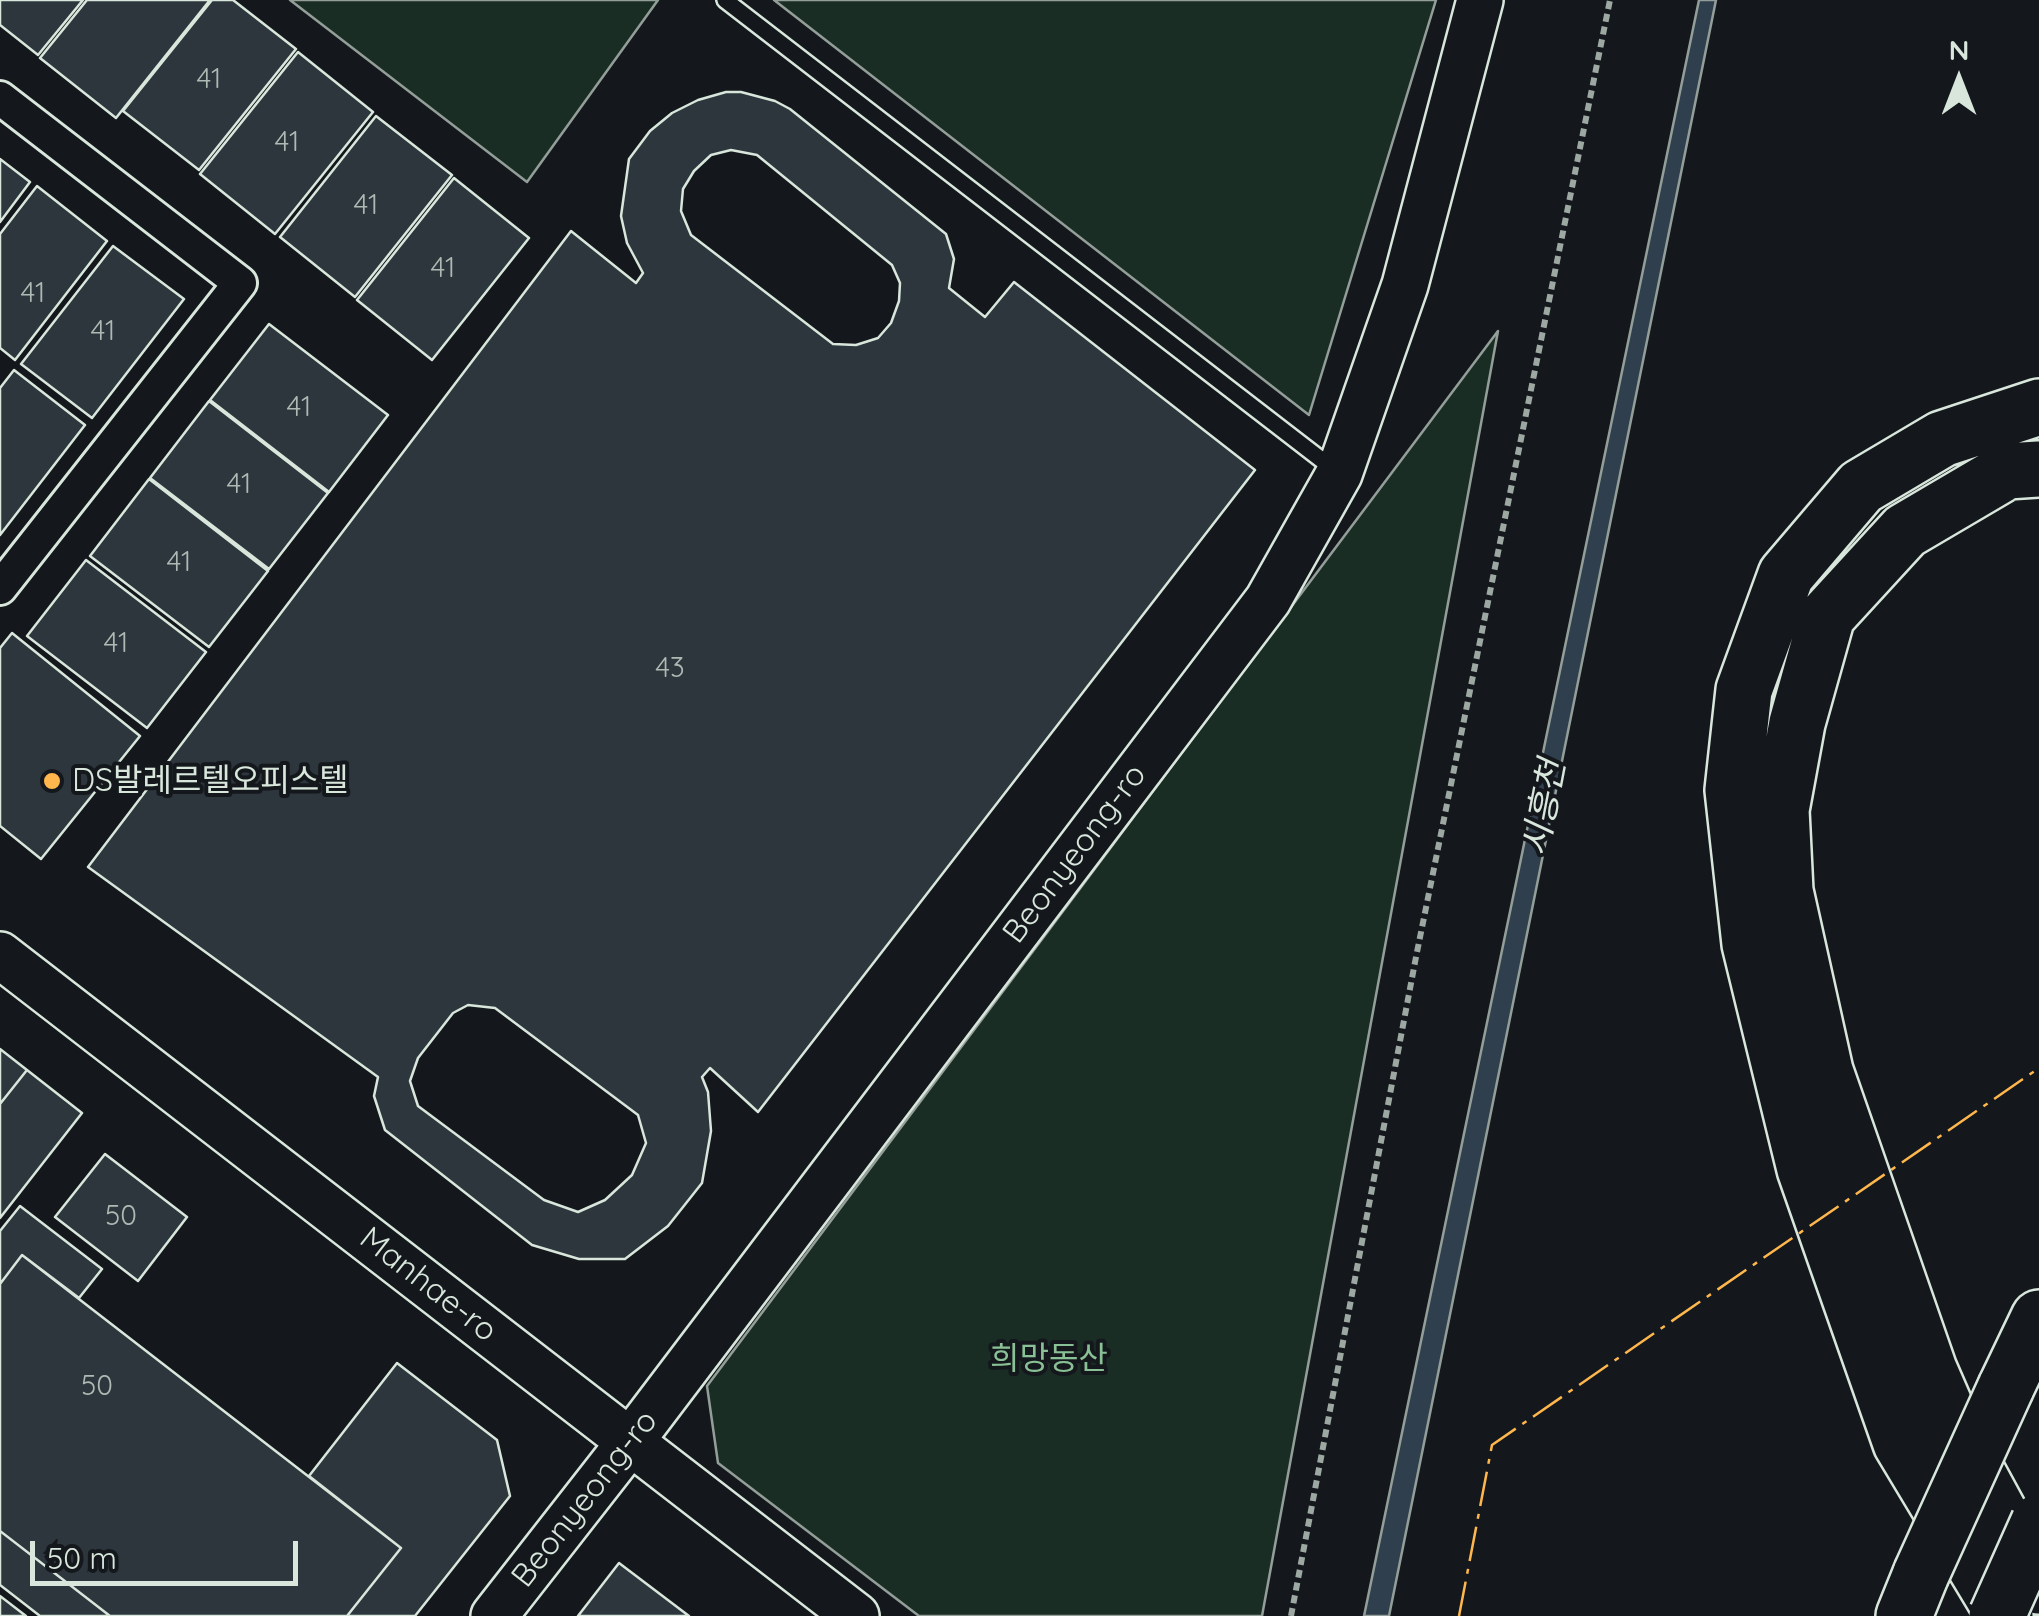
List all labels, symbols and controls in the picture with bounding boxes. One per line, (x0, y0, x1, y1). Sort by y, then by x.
north arrow (1909, 30, 2009, 130)
text: N (1949, 32, 1969, 67)
house number: 41 (197, 63, 221, 97)
house number: 41 (275, 126, 299, 160)
house number: 41 (354, 189, 378, 223)
house number: 41 (431, 252, 455, 286)
house number: 41 (21, 277, 45, 311)
house number: 41 (91, 315, 115, 349)
house number: 41 (287, 391, 311, 425)
house number: 41 (227, 468, 251, 502)
house number: 41 (167, 546, 191, 580)
house number: 41 (104, 627, 128, 661)
house number: 43 (655, 652, 685, 686)
street label: Beonyeong-ro (995, 757, 1155, 951)
water label: 시흥천 (1515, 757, 1575, 859)
place label: DS발레르텔오피스텔 (72, 762, 349, 800)
marker: DS발레르텔오피스텔 (41, 770, 63, 792)
house number: 50 (105, 1200, 137, 1234)
street label: Manhae-ro (352, 1220, 504, 1350)
park label: 희망동산 (990, 1340, 1108, 1378)
house number: 50 (81, 1370, 113, 1404)
street label: Beonyeong-ro (504, 1403, 666, 1595)
scale bar (35, 1521, 302, 1583)
text: 50 m (47, 1539, 117, 1577)

